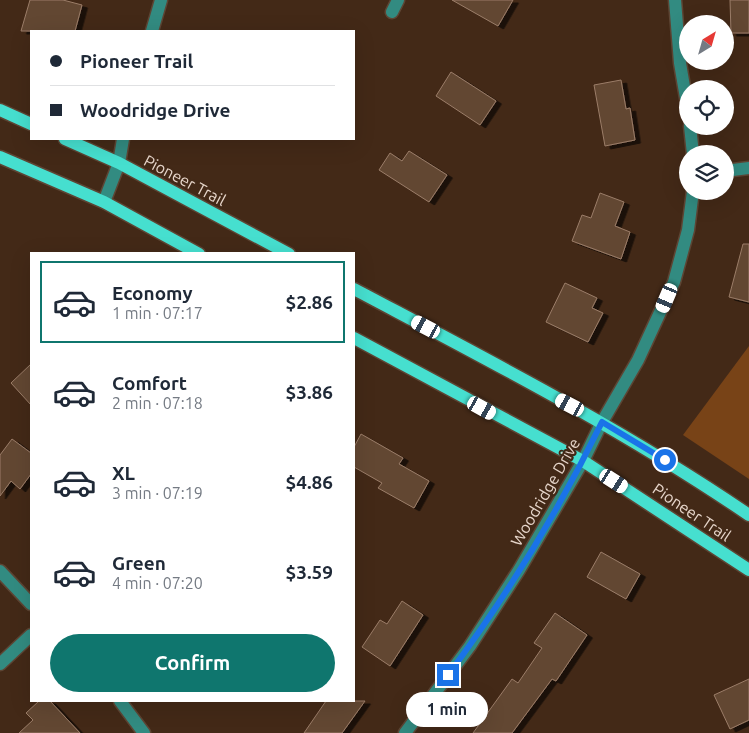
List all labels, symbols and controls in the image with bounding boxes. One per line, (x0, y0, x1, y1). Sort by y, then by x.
north arrow (679, 15, 734, 70)
map controls (679, 15, 734, 200)
text: Pioneer Trail (80, 50, 193, 72)
button: locate (679, 80, 734, 135)
text: Woodridge Drive (80, 99, 230, 121)
button: layers (679, 145, 734, 200)
street label: Pioneer Trail (141, 151, 229, 209)
icon: car (52, 280, 97, 325)
car (654, 281, 679, 315)
text: Economy (112, 282, 193, 304)
text: $2.86 (285, 291, 333, 313)
text: 1 min · 07:17 (112, 304, 203, 322)
car (409, 313, 442, 341)
icon: car (52, 370, 97, 415)
text: Comfort (112, 372, 187, 394)
text: $3.86 (285, 381, 333, 403)
car (553, 391, 586, 419)
text: 2 min · 07:18 (112, 394, 203, 412)
car (465, 394, 498, 422)
street label: Woodridge Drive (507, 435, 583, 549)
route start (654, 449, 676, 471)
icon: car (52, 460, 97, 505)
text: XL (112, 462, 135, 484)
car (597, 467, 630, 495)
text: $4.86 (285, 471, 333, 493)
street label: Pioneer Trail (650, 479, 734, 545)
text: 3 min · 07:19 (112, 484, 203, 502)
icon: car (52, 550, 97, 595)
text: Green (112, 552, 166, 574)
text: $3.59 (285, 561, 333, 583)
text: 4 min · 07:20 (112, 574, 203, 592)
button: Confirm (50, 634, 335, 692)
route end (437, 664, 459, 686)
callout: 1 min (407, 692, 489, 728)
text: 1 min (427, 700, 467, 718)

